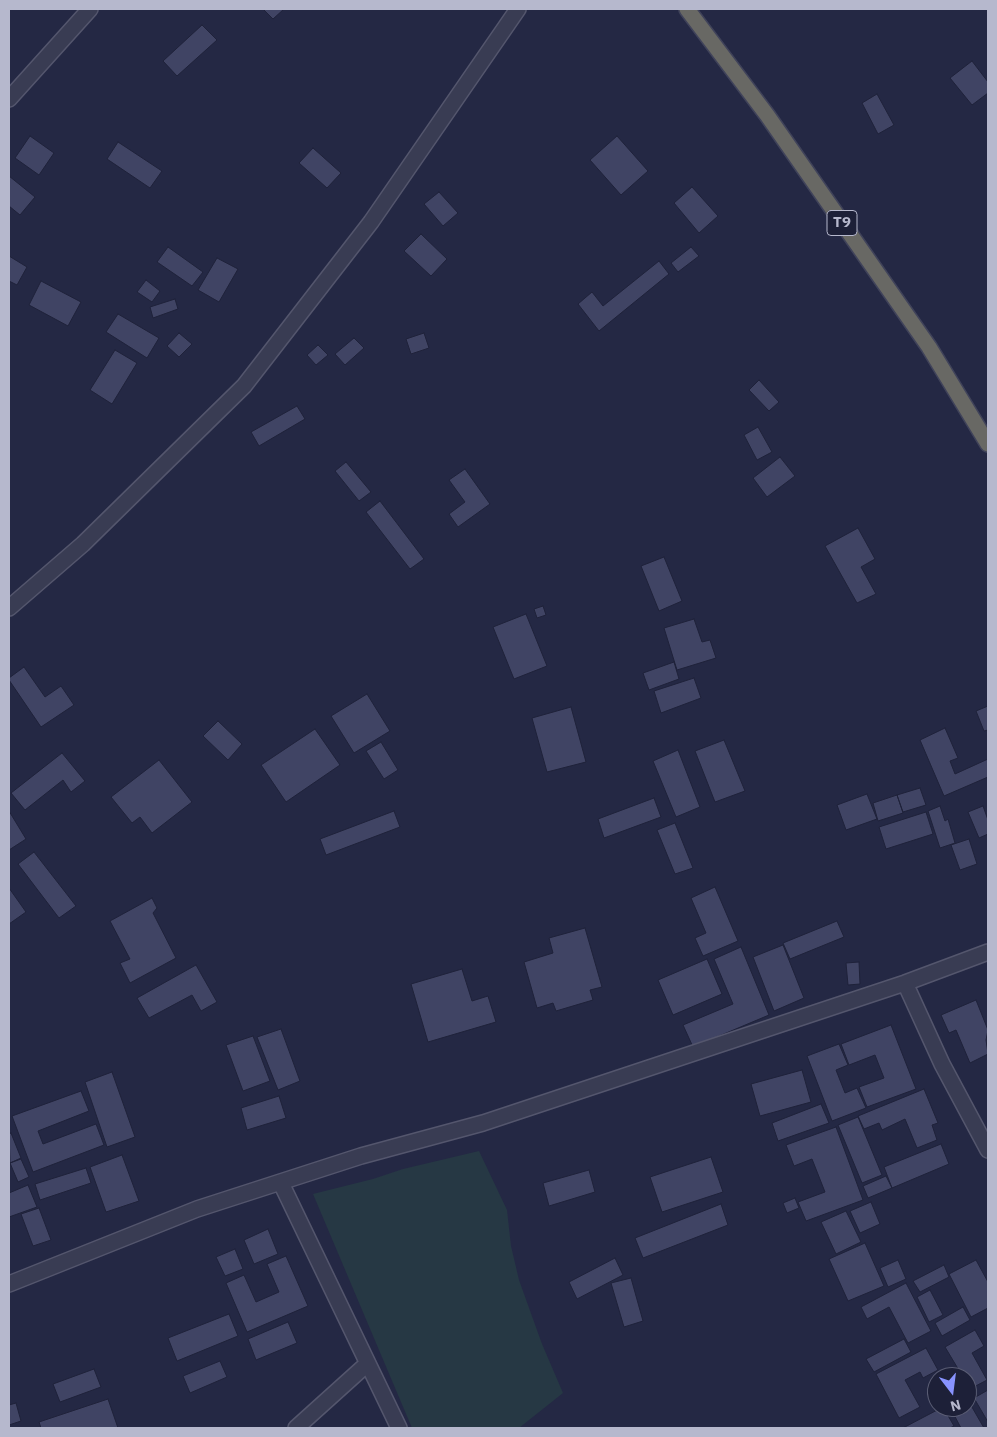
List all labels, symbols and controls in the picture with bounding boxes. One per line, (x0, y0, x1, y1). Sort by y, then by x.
road number: T9 (827, 210, 857, 236)
north arrow (927, 1367, 977, 1417)
text: N (948, 1396, 963, 1416)

